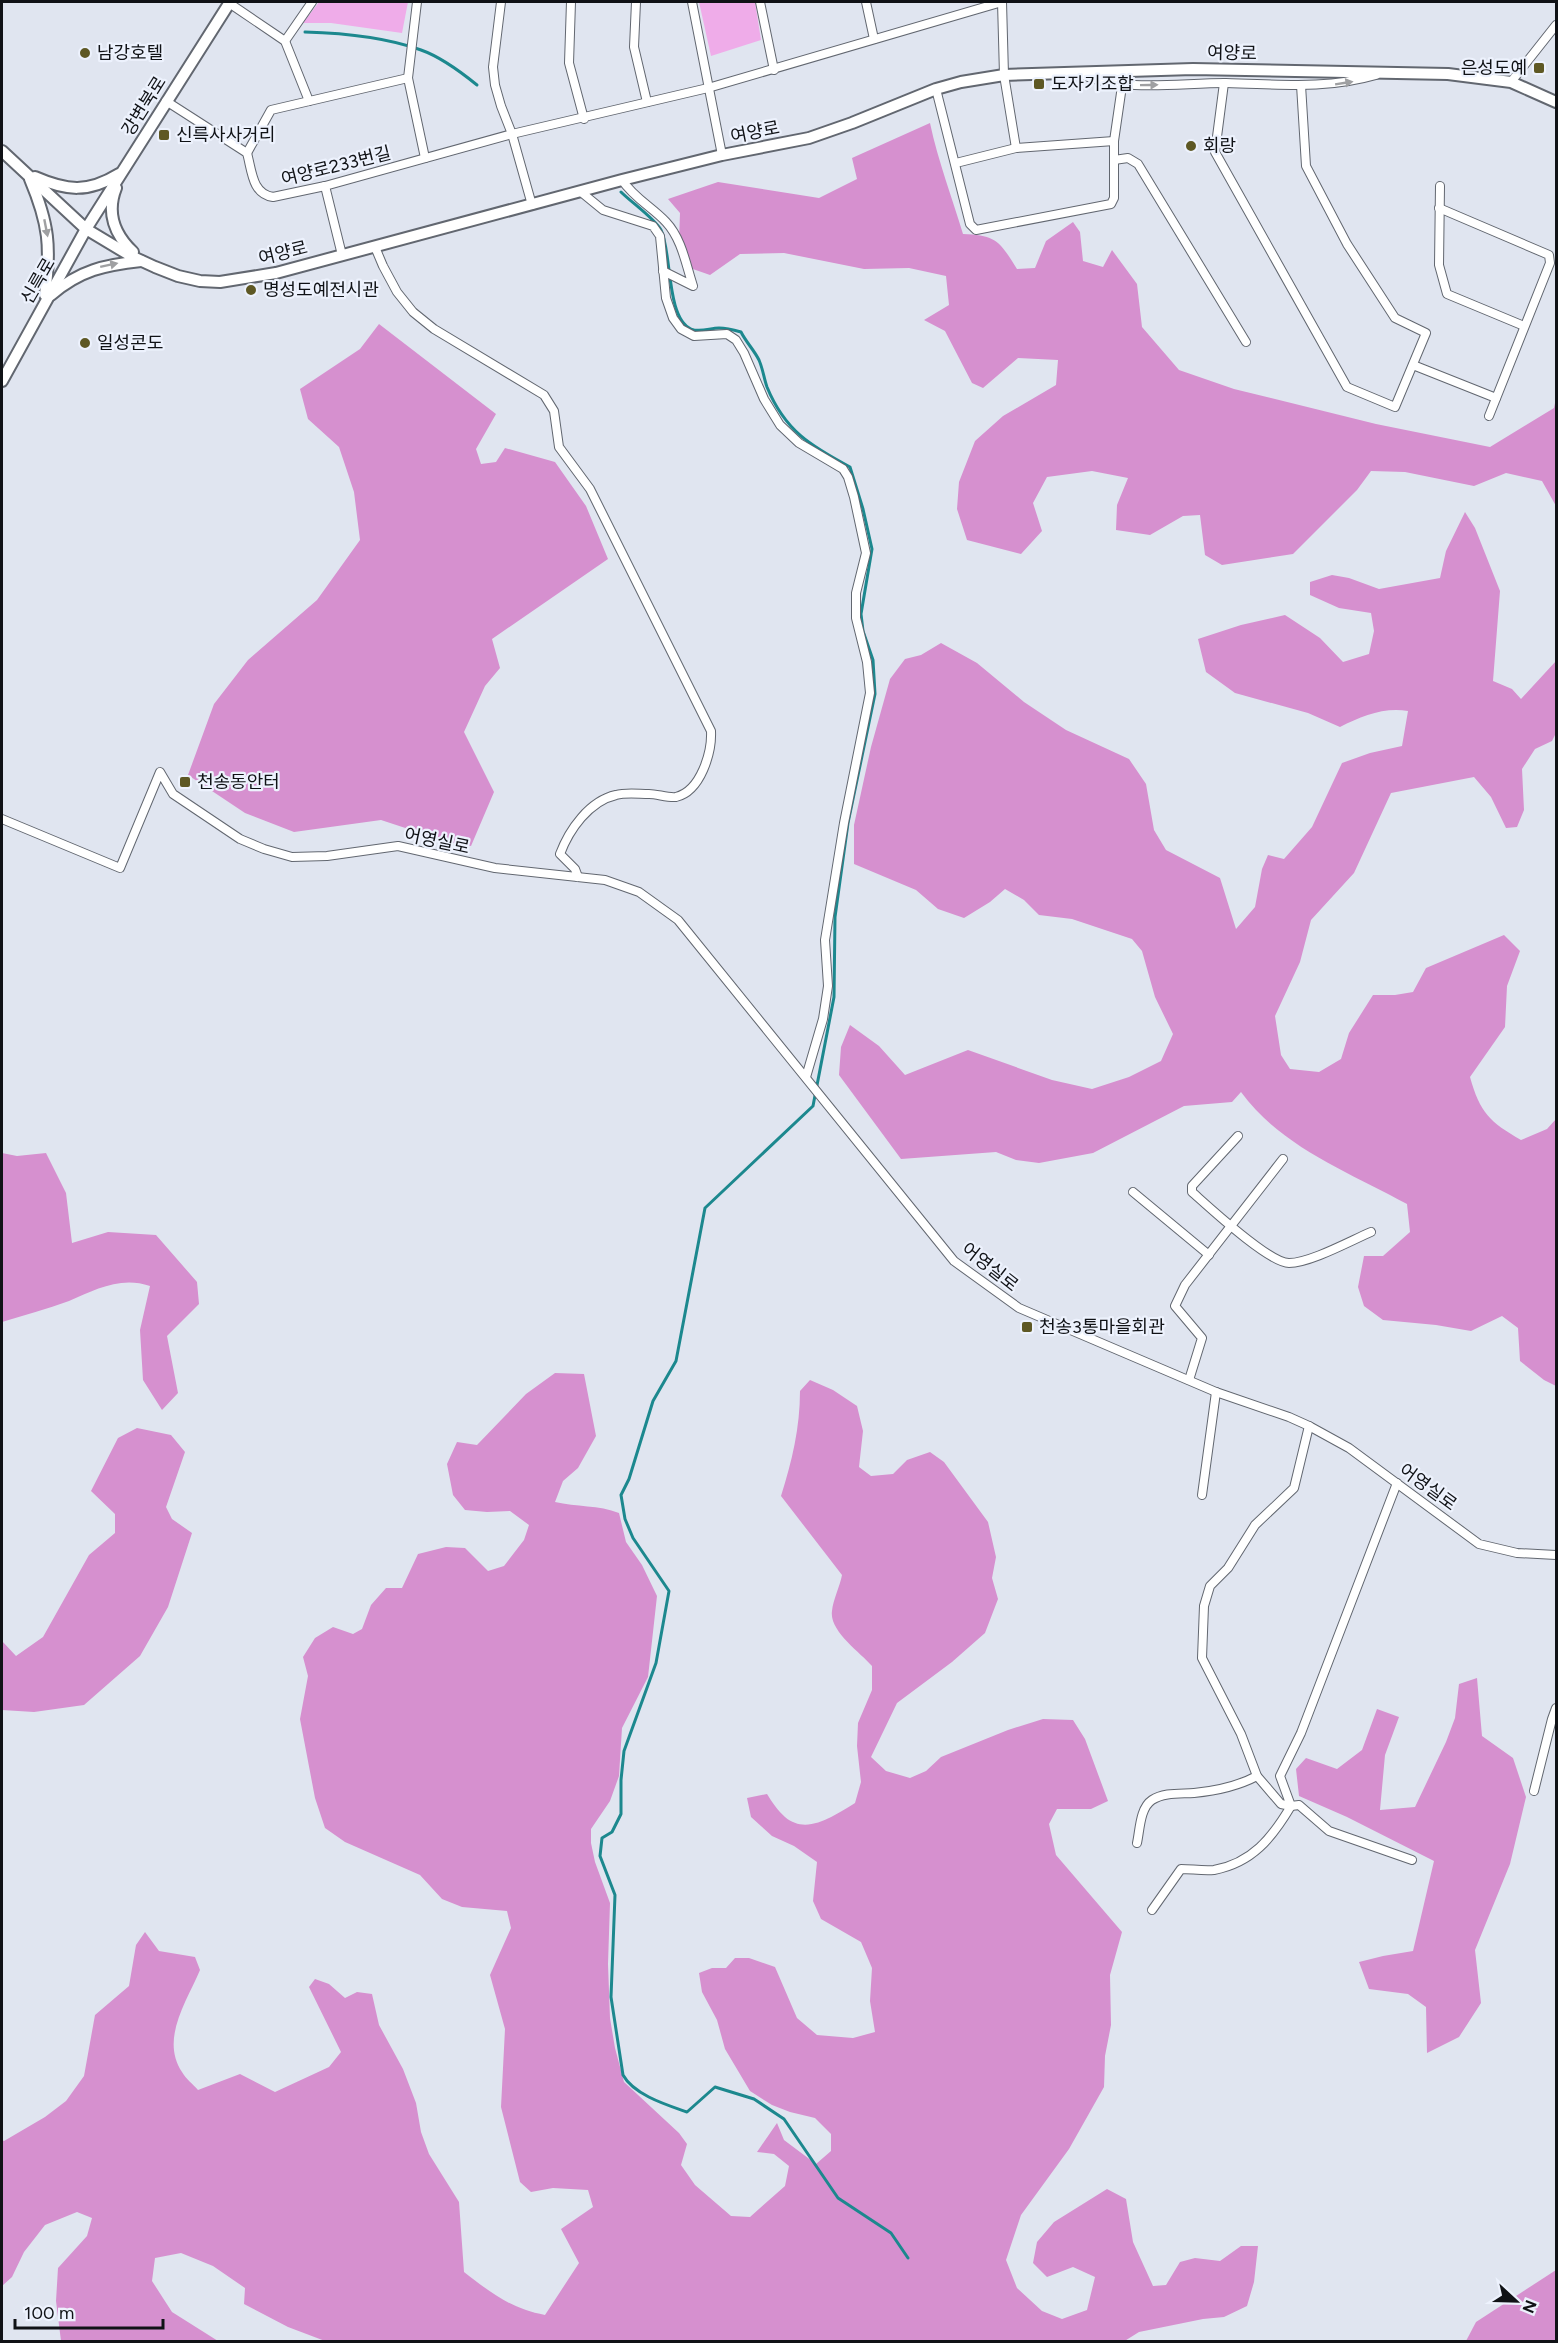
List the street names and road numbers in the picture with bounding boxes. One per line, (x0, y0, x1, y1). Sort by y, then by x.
street label: 여양로 (1207, 42, 1257, 64)
street label: 강변북로 (117, 72, 171, 140)
street label: 여양로 (729, 116, 781, 148)
street label: 여양로233번길 (279, 142, 393, 190)
street label: 여양로 (256, 236, 310, 270)
street label: 신륵로 (16, 254, 60, 308)
street label: 어영실로 (402, 823, 472, 859)
street label: 어영실로 (957, 1238, 1023, 1296)
street label: 어영실로 (1395, 1459, 1461, 1515)

